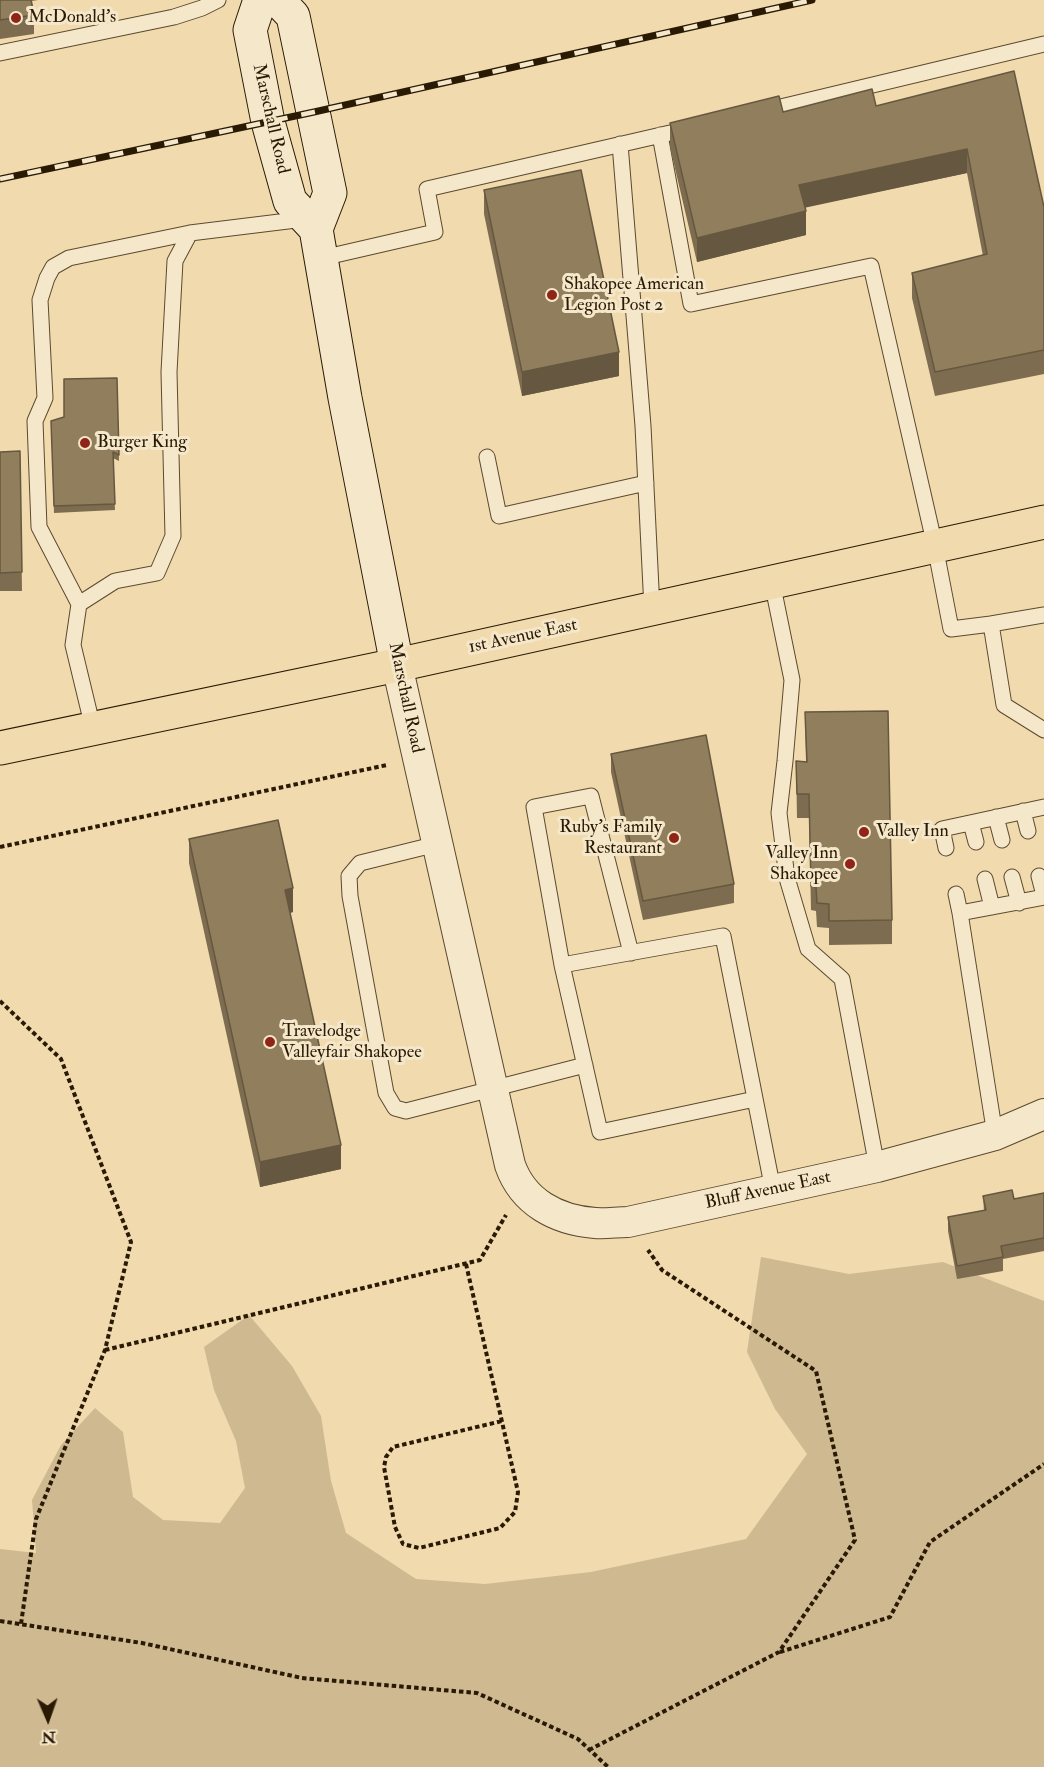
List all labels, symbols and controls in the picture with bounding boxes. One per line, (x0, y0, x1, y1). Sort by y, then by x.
place label: McDonald's (28, 7, 116, 29)
marker: McDonald's (9, 11, 23, 25)
street label: Marschall Road (247, 62, 293, 176)
place label: Shakopee American Legion Post 2 (564, 274, 704, 316)
marker: Shakopee American Legion Post 2 (545, 288, 559, 302)
place label: Burger King (97, 432, 187, 454)
marker: Burger King (78, 436, 92, 450)
street label: 1st Avenue East (467, 615, 579, 659)
street label: Marschall Road (383, 641, 427, 755)
place label: Ruby's Family Restaurant (559, 817, 662, 860)
place label: Valley Inn (876, 821, 949, 843)
marker: Valley Inn (857, 825, 871, 839)
marker: Ruby's Family Restaurant (667, 831, 681, 845)
place label: Valley Inn Shakopee (765, 843, 838, 886)
marker: Valley Inn Shakopee (843, 857, 857, 871)
place label: Travelodge Valleyfair Shakopee (282, 1021, 422, 1064)
marker: Travelodge Valleyfair Shakopee (263, 1035, 277, 1049)
street label: Bluff Avenue East (703, 1167, 833, 1215)
north arrow (18, 1689, 78, 1749)
text: N (41, 1727, 56, 1747)

